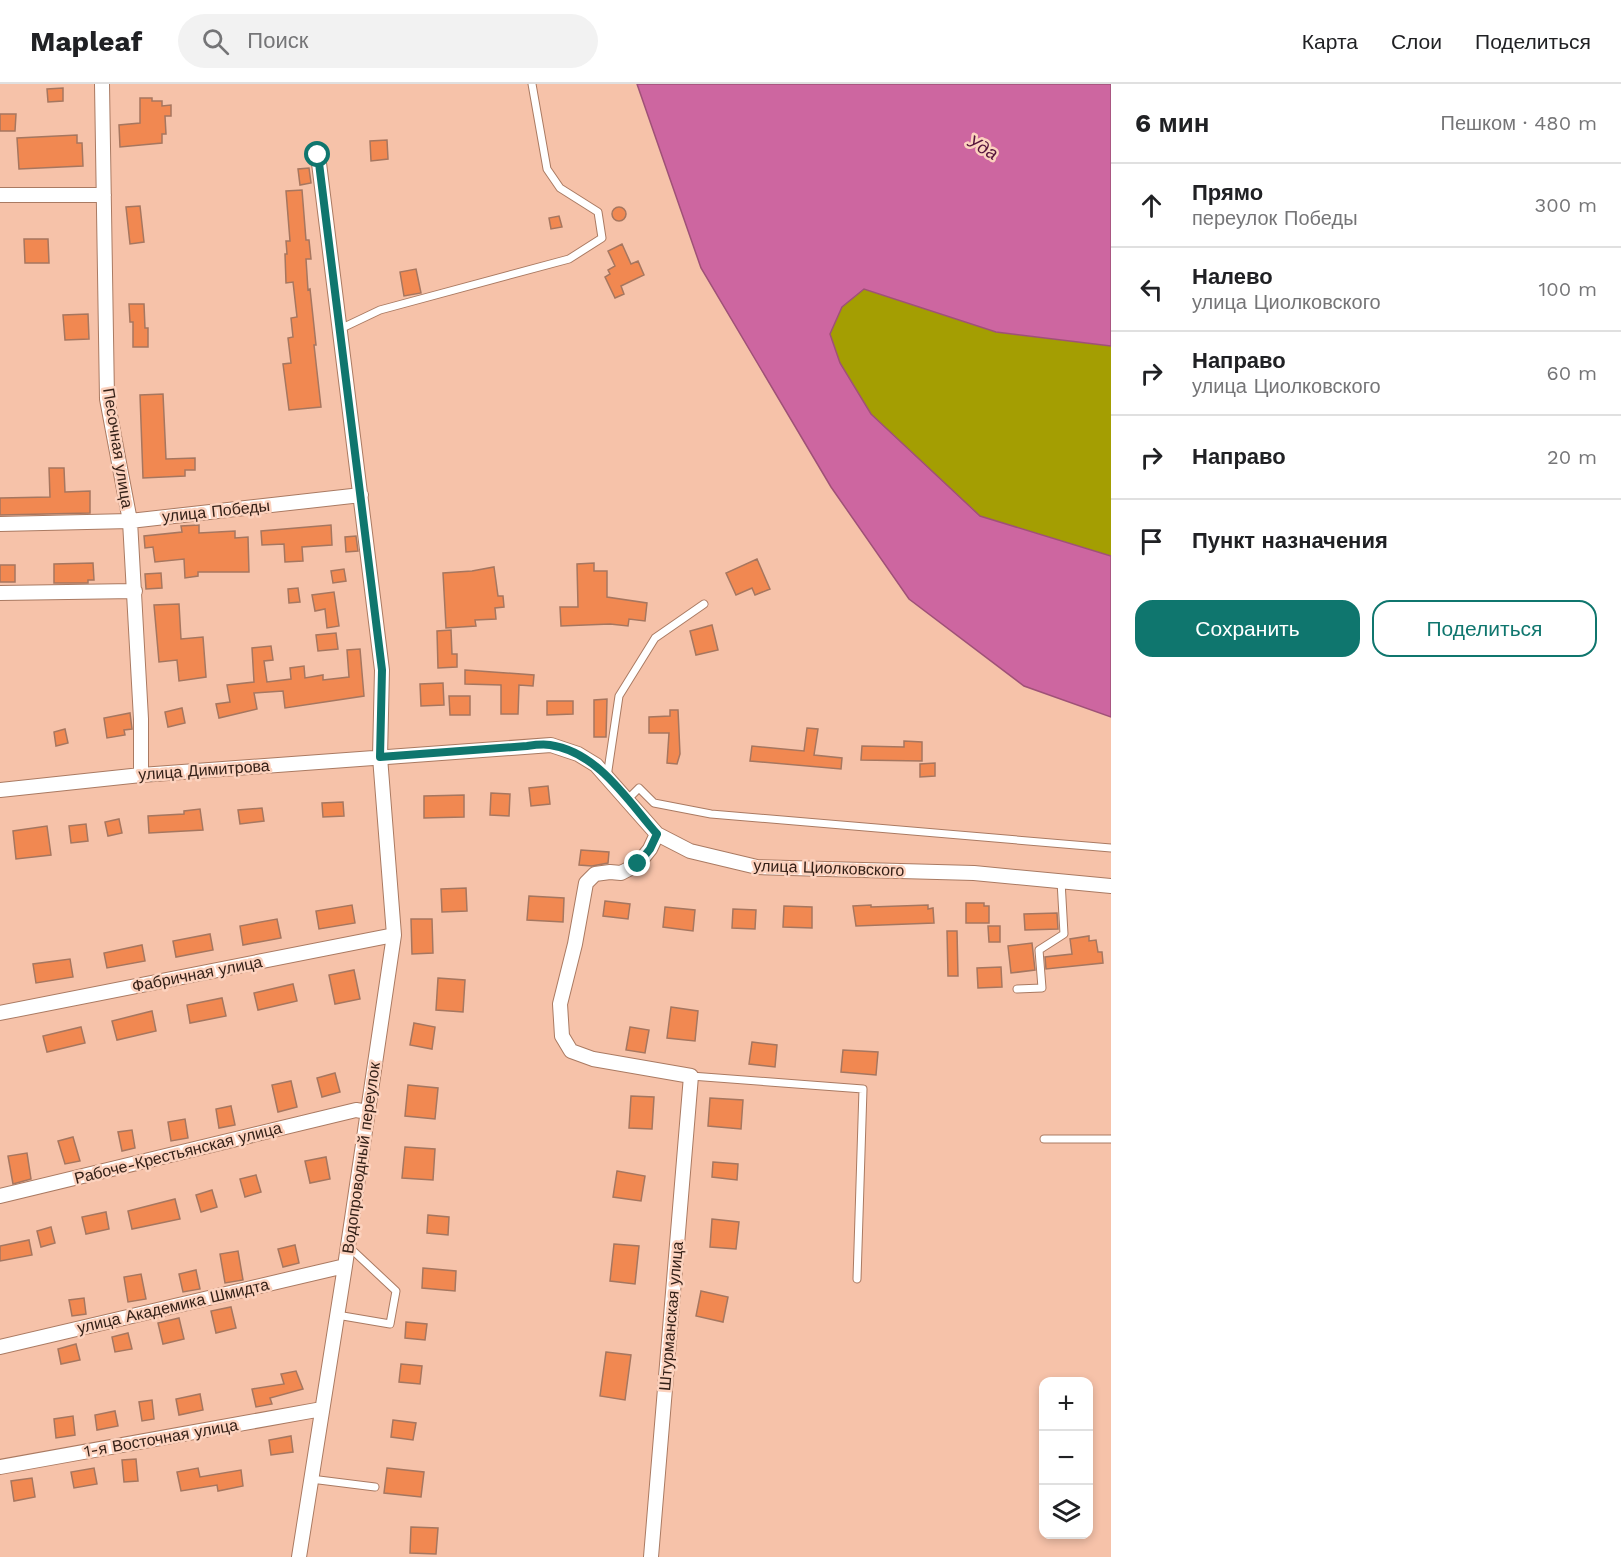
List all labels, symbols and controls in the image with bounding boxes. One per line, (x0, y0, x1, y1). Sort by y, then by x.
search box (178, 14, 598, 68)
text: Mapleaf (30, 25, 142, 58)
icon: search (199, 25, 232, 58)
text: Поиск (247, 28, 308, 53)
text: Карта (1302, 29, 1358, 54)
text: Слои (1391, 29, 1442, 54)
text: Поделиться (1475, 29, 1591, 54)
text: 6 мин (1135, 108, 1209, 138)
text: Пешком · 480 m (1441, 111, 1597, 135)
water label: Уда (963, 130, 1002, 164)
route start (304, 141, 330, 167)
text: Прямо (1192, 180, 1263, 205)
icon: ahead (1135, 189, 1168, 222)
text: 300 m (1535, 193, 1597, 217)
text: переулок Победы (1192, 206, 1358, 230)
text: Налево (1192, 264, 1273, 289)
icon: left (1135, 273, 1168, 306)
text: 100 m (1538, 277, 1597, 301)
text: улица Циолковского (1192, 290, 1381, 314)
text: Направо (1192, 348, 1286, 373)
icon: right (1135, 357, 1168, 390)
text: 60 m (1547, 361, 1597, 385)
text: улица Циолковского (1192, 374, 1381, 398)
street label: Песочная улица (99, 387, 137, 509)
icon: right (1135, 441, 1168, 474)
text: Направо (1192, 444, 1286, 469)
text: 20 m (1547, 445, 1597, 469)
street label: улица Победы (161, 496, 271, 526)
icon: arrive (1135, 525, 1168, 558)
text: Пункт назначения (1192, 528, 1388, 553)
button: Сохранить (1135, 600, 1360, 657)
button: Поделиться (1372, 600, 1597, 657)
street label: улица Димитрова (138, 756, 270, 784)
route end (624, 850, 650, 876)
street label: улица Циолковского (753, 856, 905, 880)
street label: Фабричная улица (130, 952, 264, 996)
street label: Водопроводный переулок (338, 1060, 384, 1255)
street label: Рабоче-Крестьянская улица (72, 1118, 284, 1188)
street label: Штурманская улица (655, 1240, 687, 1392)
street label: улица Академика Шмидта (75, 1275, 271, 1337)
map controls (1039, 1377, 1093, 1539)
button: + (1039, 1377, 1093, 1431)
street label: 1-я Восточная улица (83, 1415, 240, 1461)
button: − (1039, 1431, 1093, 1485)
button: layers (1039, 1485, 1093, 1539)

